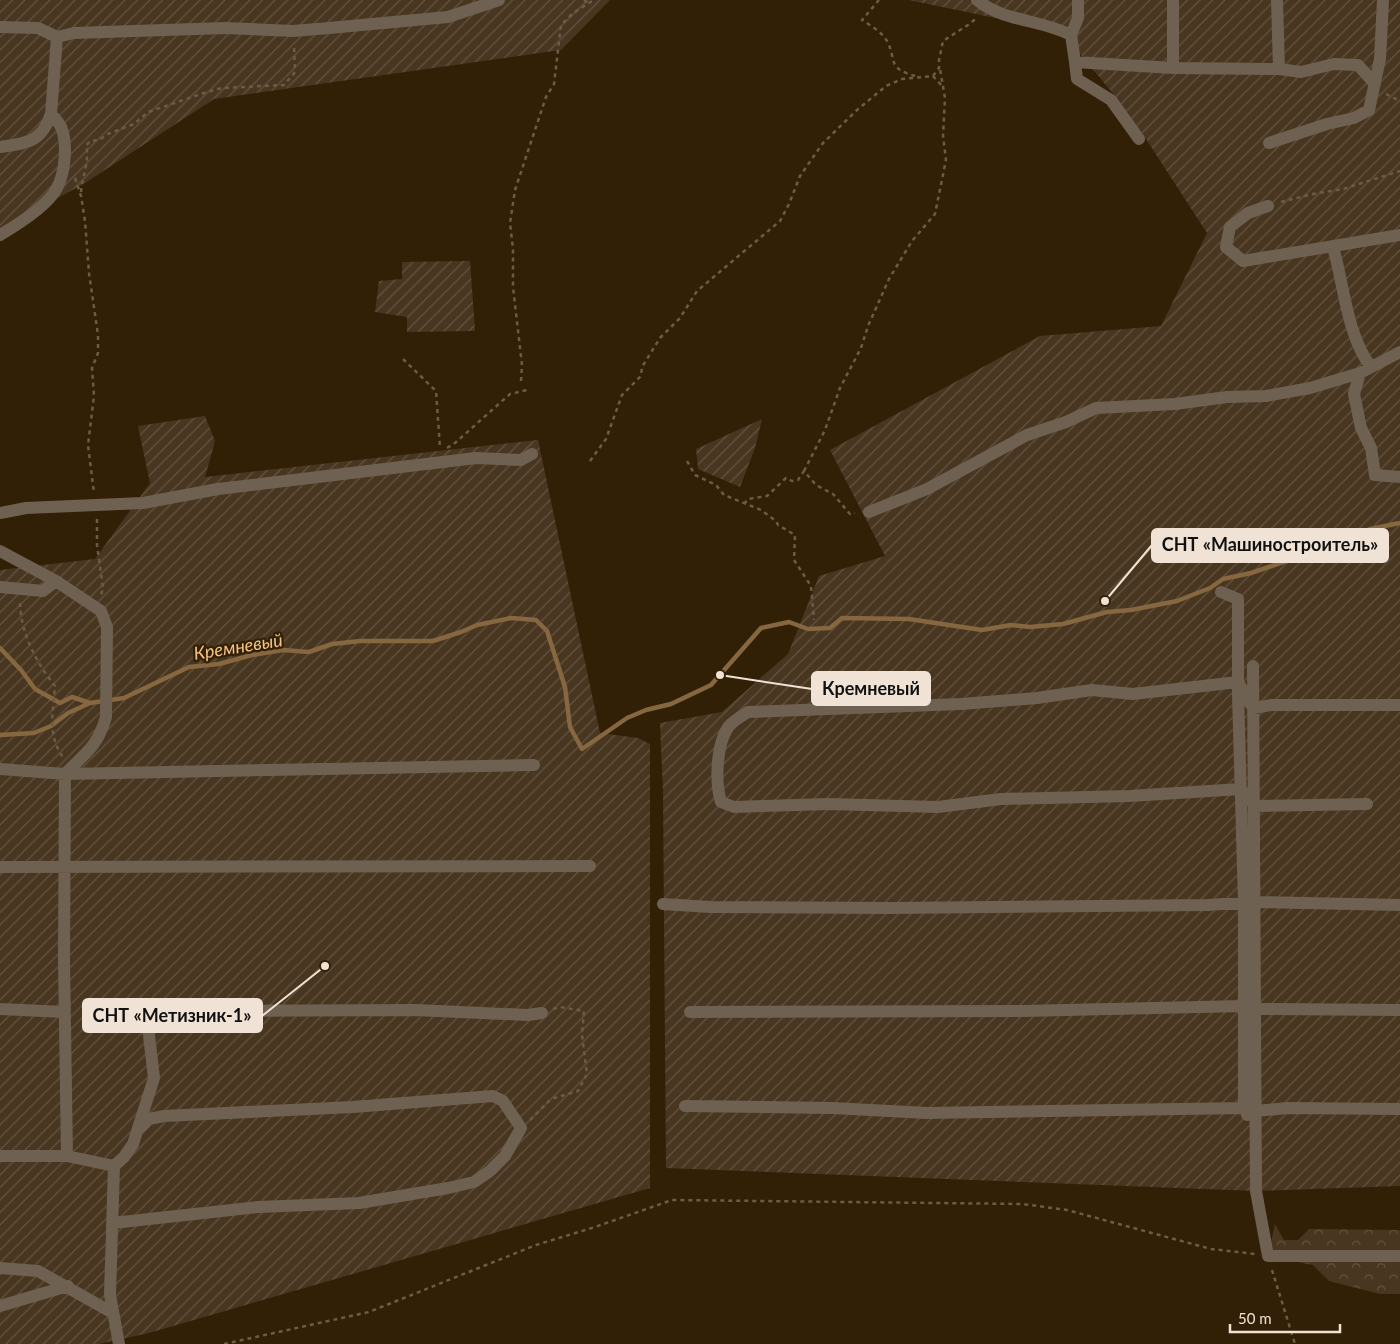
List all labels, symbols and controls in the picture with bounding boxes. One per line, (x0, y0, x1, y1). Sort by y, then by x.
callout: СНТ «Машиностроитель» (1152, 529, 1388, 562)
text: СНТ «Машиностроитель» (1162, 533, 1378, 555)
water label: Кремневый (192, 628, 284, 664)
callout: Кремневый (812, 672, 930, 705)
text: Кремневый (822, 677, 920, 699)
callout: СНТ «Метизник-1» (83, 999, 262, 1032)
text: СНТ «Метизник-1» (93, 1004, 251, 1026)
scale bar (1230, 1302, 1340, 1334)
text: 50 m (1238, 1309, 1272, 1327)

